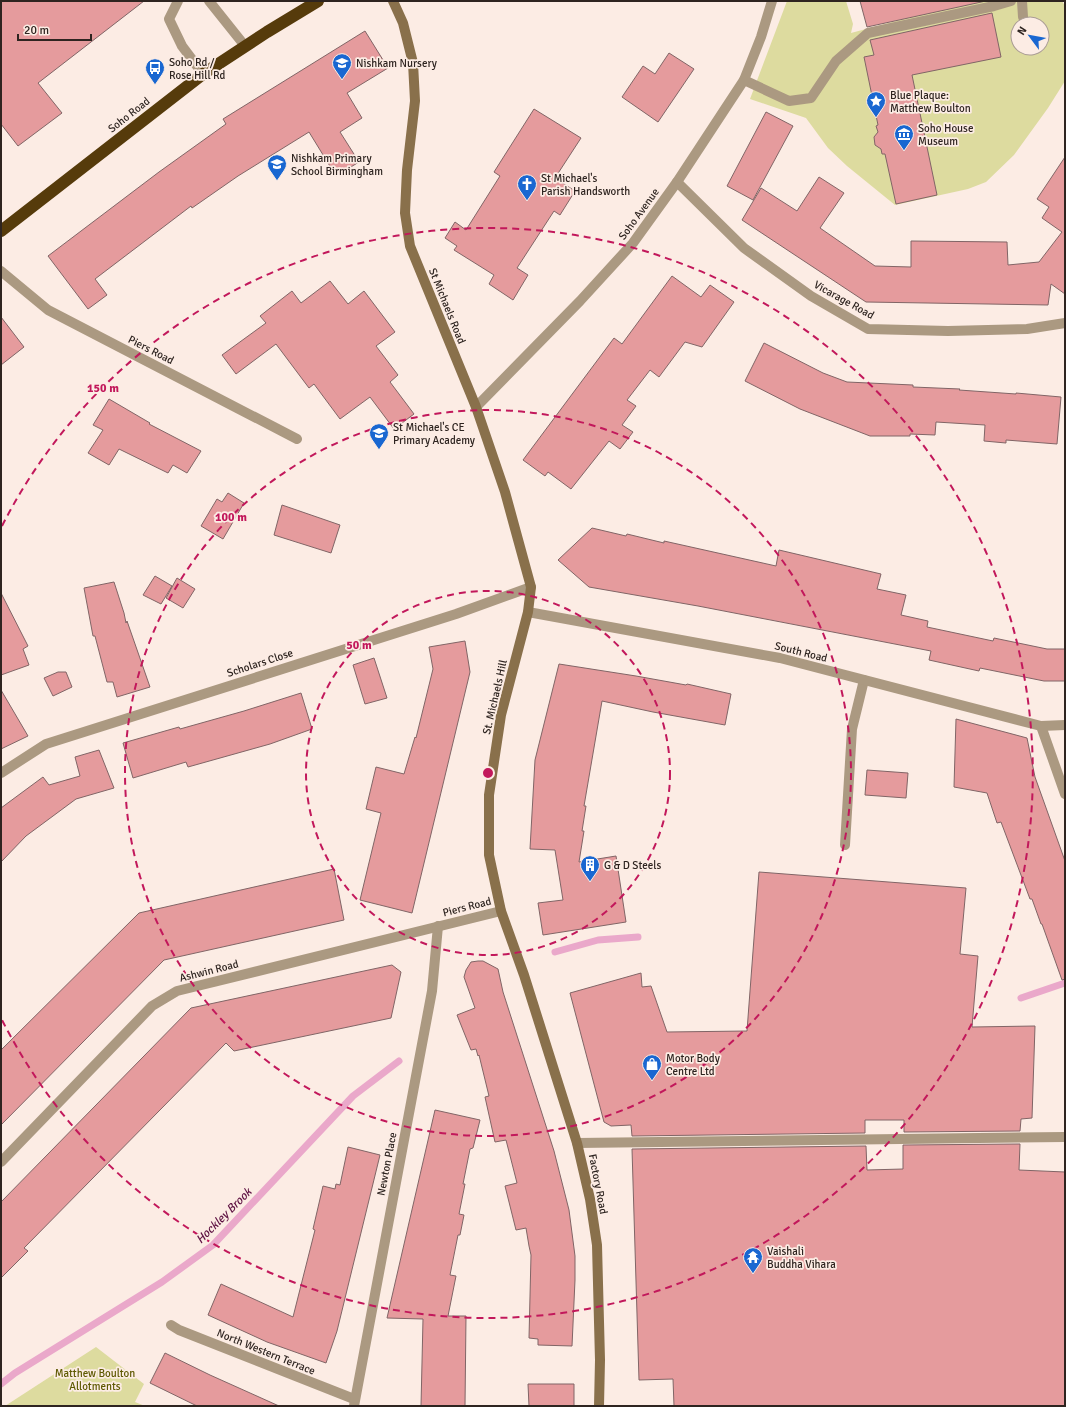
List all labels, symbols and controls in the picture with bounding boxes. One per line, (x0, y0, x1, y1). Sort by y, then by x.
scale bar (18, 16, 91, 42)
north arrow (1010, 16, 1050, 56)
text: 20 m (24, 23, 49, 38)
text: N (1014, 24, 1029, 38)
school or university icon: Nishkam Nursery (331, 52, 353, 80)
place label: Soho Rd / Rose Hill Rd (169, 56, 226, 82)
bus stop icon: Soho Rd / Rose Hill Rd (144, 57, 166, 85)
place label: Nishkam Nursery (356, 57, 438, 70)
place label: Blue Plaque: Matthew Boulton (890, 89, 971, 115)
place icon: Blue Plaque: Matthew Boulton (865, 90, 887, 118)
street label: Soho Road (105, 95, 153, 135)
place label: Soho House Museum (918, 122, 973, 148)
museum icon: Soho House Museum (893, 123, 915, 151)
place label: Nishkam Primary School Birmingham (291, 152, 383, 178)
school or university icon: Nishkam Primary School Birmingham (266, 153, 288, 181)
place label: St Michael's Parish Handsworth (541, 172, 630, 198)
church icon: St Michael's Parish Handsworth (516, 173, 538, 201)
street label: Soho Avenue (616, 186, 662, 242)
street label: St Michaels Road (426, 266, 468, 346)
street label: Vicarage Road (812, 278, 877, 322)
street label: Piers Road (126, 333, 176, 367)
text: 150 m (87, 381, 119, 396)
place label: St Michael's CE Primary Academy (393, 421, 476, 447)
school or university icon: St Michael's CE Primary Academy (368, 422, 390, 450)
text: 100 m (215, 510, 247, 525)
text: 50 m (346, 638, 372, 653)
street label: South Road (773, 639, 829, 665)
street label: Scholars Close (225, 646, 295, 680)
street label: St. Michaels Hill (480, 658, 510, 736)
centre of rings (481, 766, 495, 780)
building icon: G & D Steels (579, 854, 601, 882)
place label: G & D Steels (604, 859, 661, 872)
street label: Piers Road (441, 895, 493, 919)
street label: Ashwin Road (178, 957, 240, 985)
place label: Motor Body Centre Ltd (666, 1052, 721, 1078)
shop icon: Motor Body Centre Ltd (641, 1053, 663, 1081)
street label: Newton Place (374, 1131, 400, 1197)
street label: Factory Road (586, 1153, 610, 1215)
water label: Hockley Brook (193, 1184, 256, 1247)
place label: Vaishali Buddha Vihara (767, 1245, 836, 1271)
temple icon: Vaishali Buddha Vihara (742, 1246, 764, 1274)
street label: North Western Terrace (215, 1326, 317, 1378)
park label: Matthew Boulton Allotments (55, 1367, 135, 1393)

